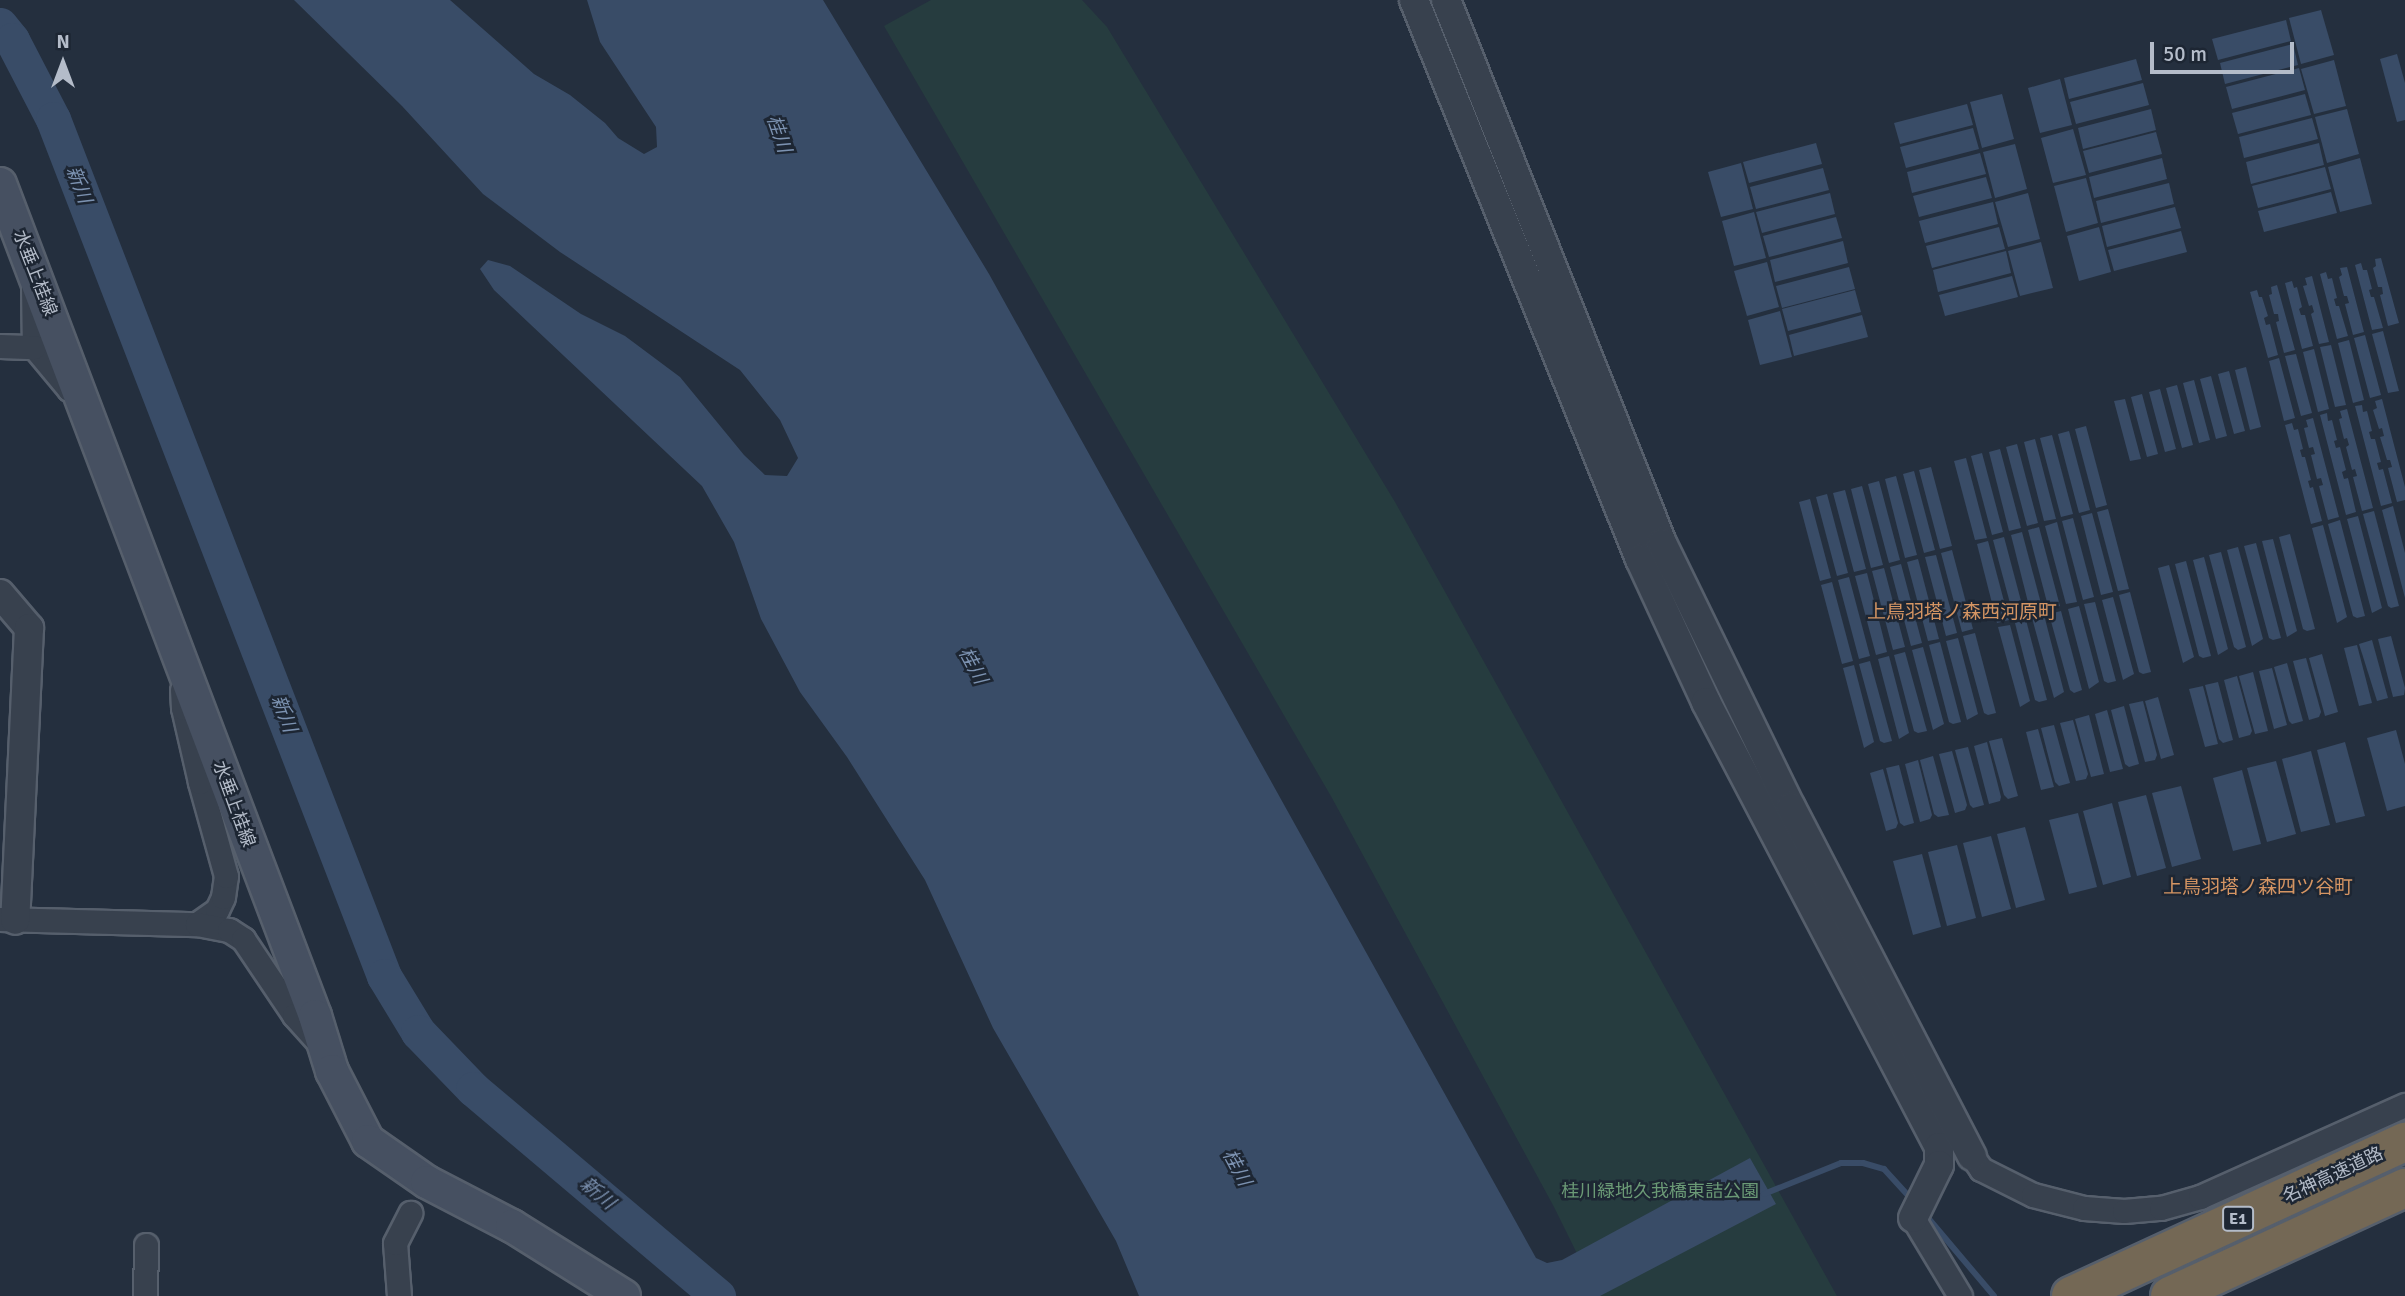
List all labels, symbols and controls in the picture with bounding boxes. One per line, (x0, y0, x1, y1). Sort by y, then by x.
north arrow (28, 28, 98, 98)
scale bar (2153, 28, 2296, 72)
text: N (56, 30, 70, 54)
text: 50 m (2163, 41, 2207, 67)
water label: 桂川 (761, 112, 795, 156)
water label: 新川 (61, 163, 95, 207)
street label: 水垂上桂線 (9, 227, 61, 319)
district label: 上鳥羽塔ノ森西河原町 (1867, 602, 2057, 624)
water label: 桂川 (953, 644, 991, 688)
water label: 新川 (266, 692, 300, 736)
street label: 水垂上桂線 (208, 758, 260, 850)
district label: 上鳥羽塔ノ森四ツ谷町 (2163, 877, 2353, 899)
street label: 名神高速道路 (2279, 1142, 2387, 1208)
water label: 桂川 (1217, 1146, 1255, 1190)
water label: 新川 (575, 1173, 619, 1215)
park label: 桂川緑地久我橋東詰公園 (1561, 1180, 1759, 1202)
road number: E1 (2220, 1206, 2256, 1232)

